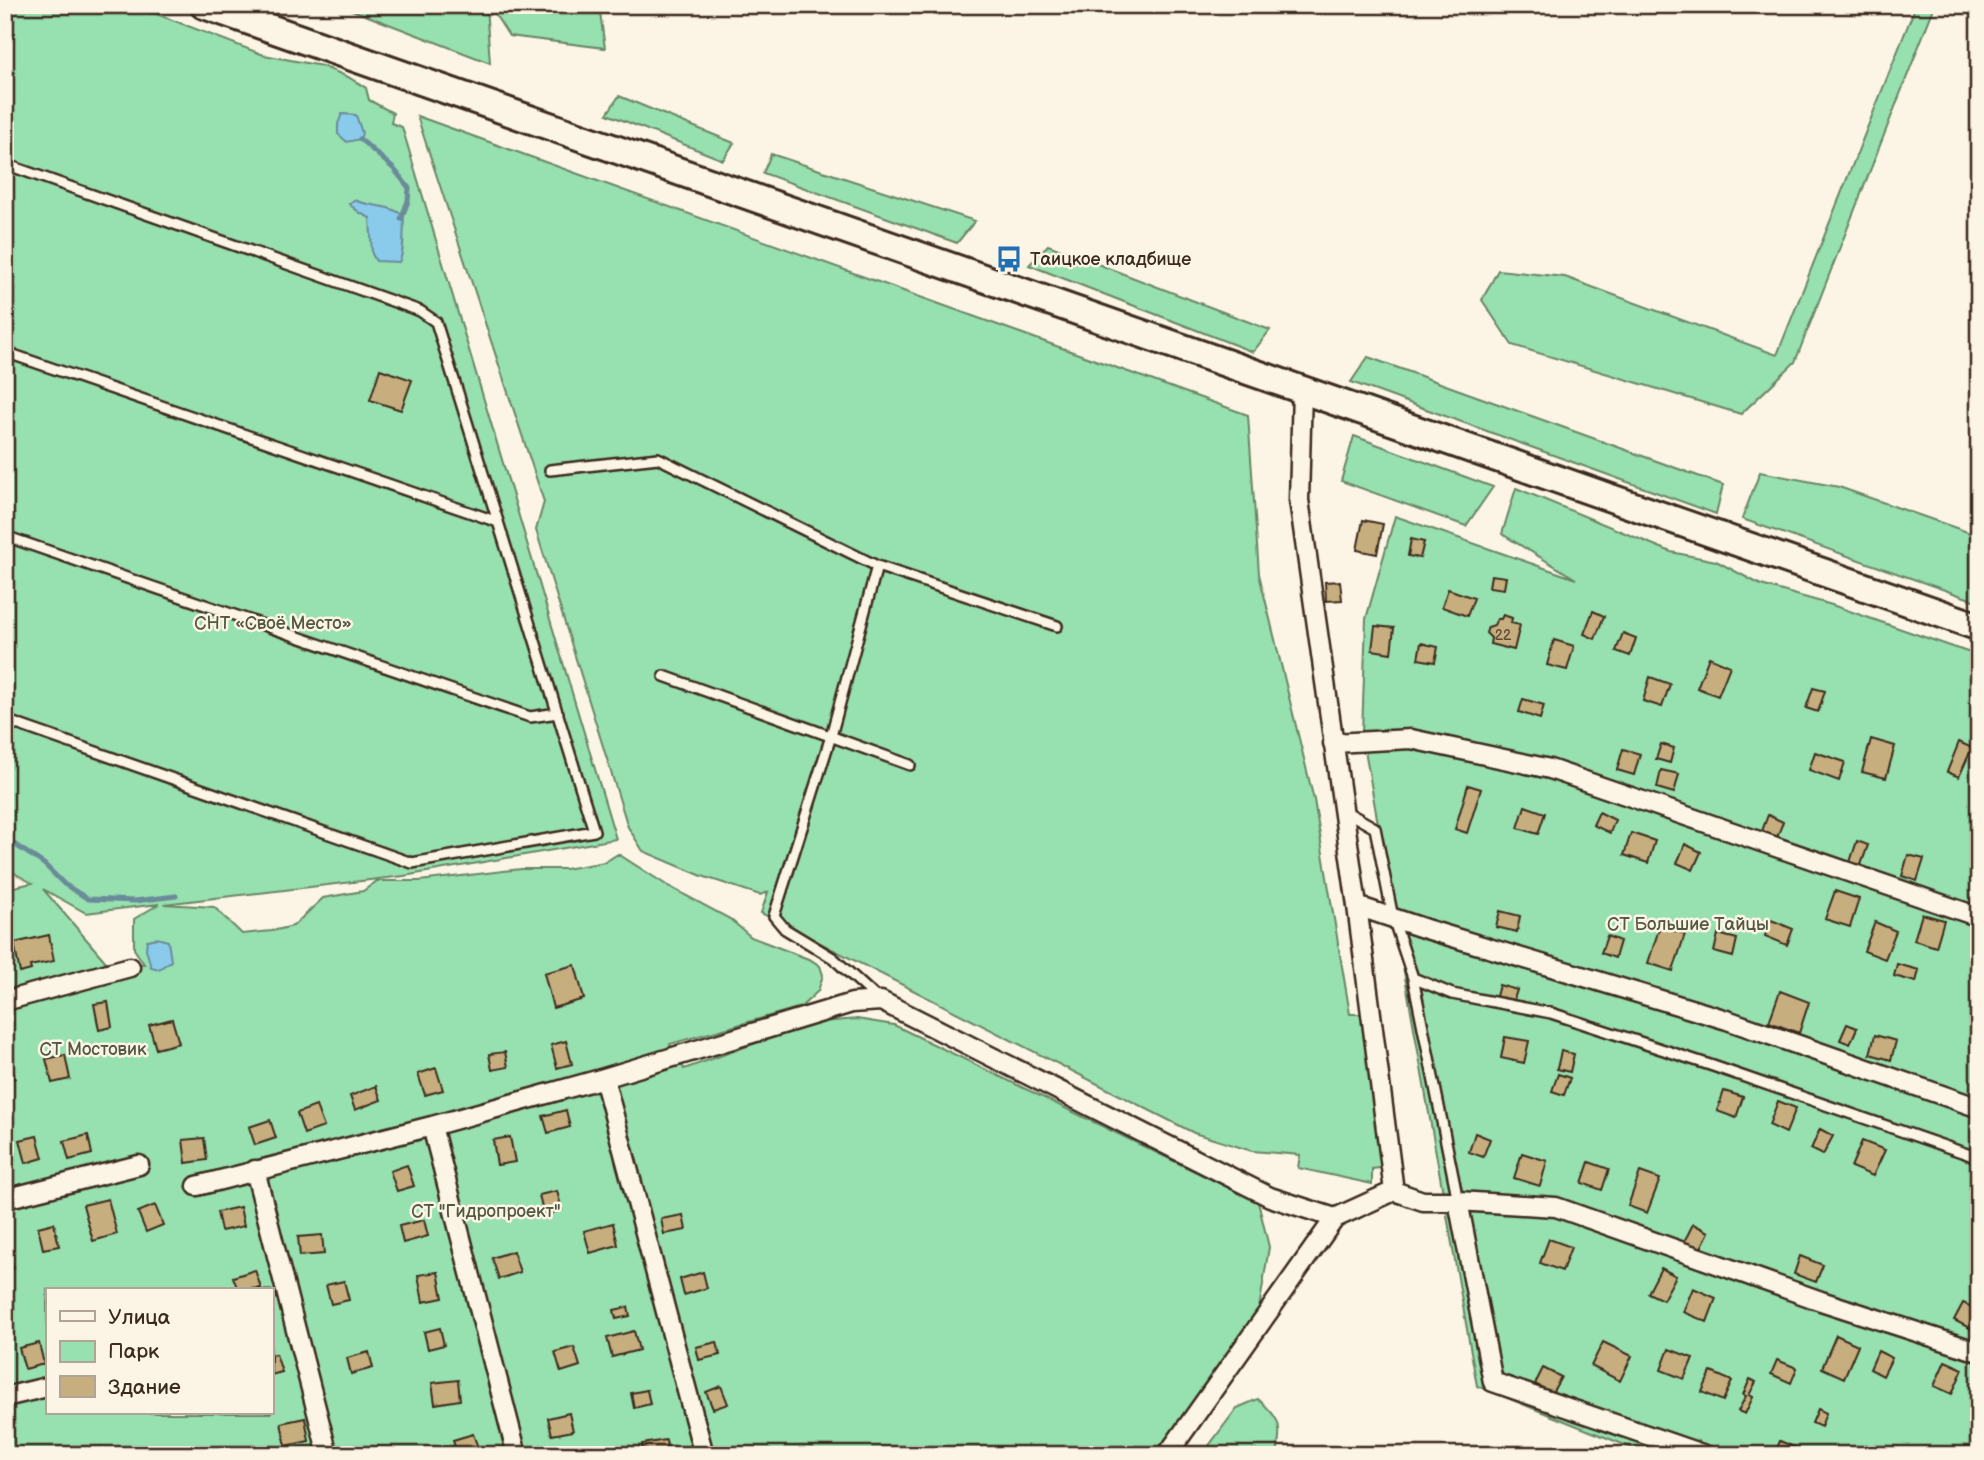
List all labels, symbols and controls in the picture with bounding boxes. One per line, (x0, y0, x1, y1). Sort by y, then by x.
bus stop icon: Таицкое кладбище (994, 244, 1024, 274)
place label: Таицкое кладбище (1030, 249, 1191, 270)
park label: СНТ «Своё Место» (194, 613, 352, 634)
house number: 22 (1495, 627, 1512, 644)
park label: СТ Большие Тайцы (1607, 914, 1769, 935)
park label: СТ Мостовик (39, 1039, 147, 1060)
park label: СТ "Гидропроект" (411, 1201, 561, 1222)
legend (46, 1288, 273, 1414)
text: Улица (108, 1305, 171, 1330)
text: Парк (108, 1339, 159, 1364)
text: Здание (108, 1375, 181, 1400)

